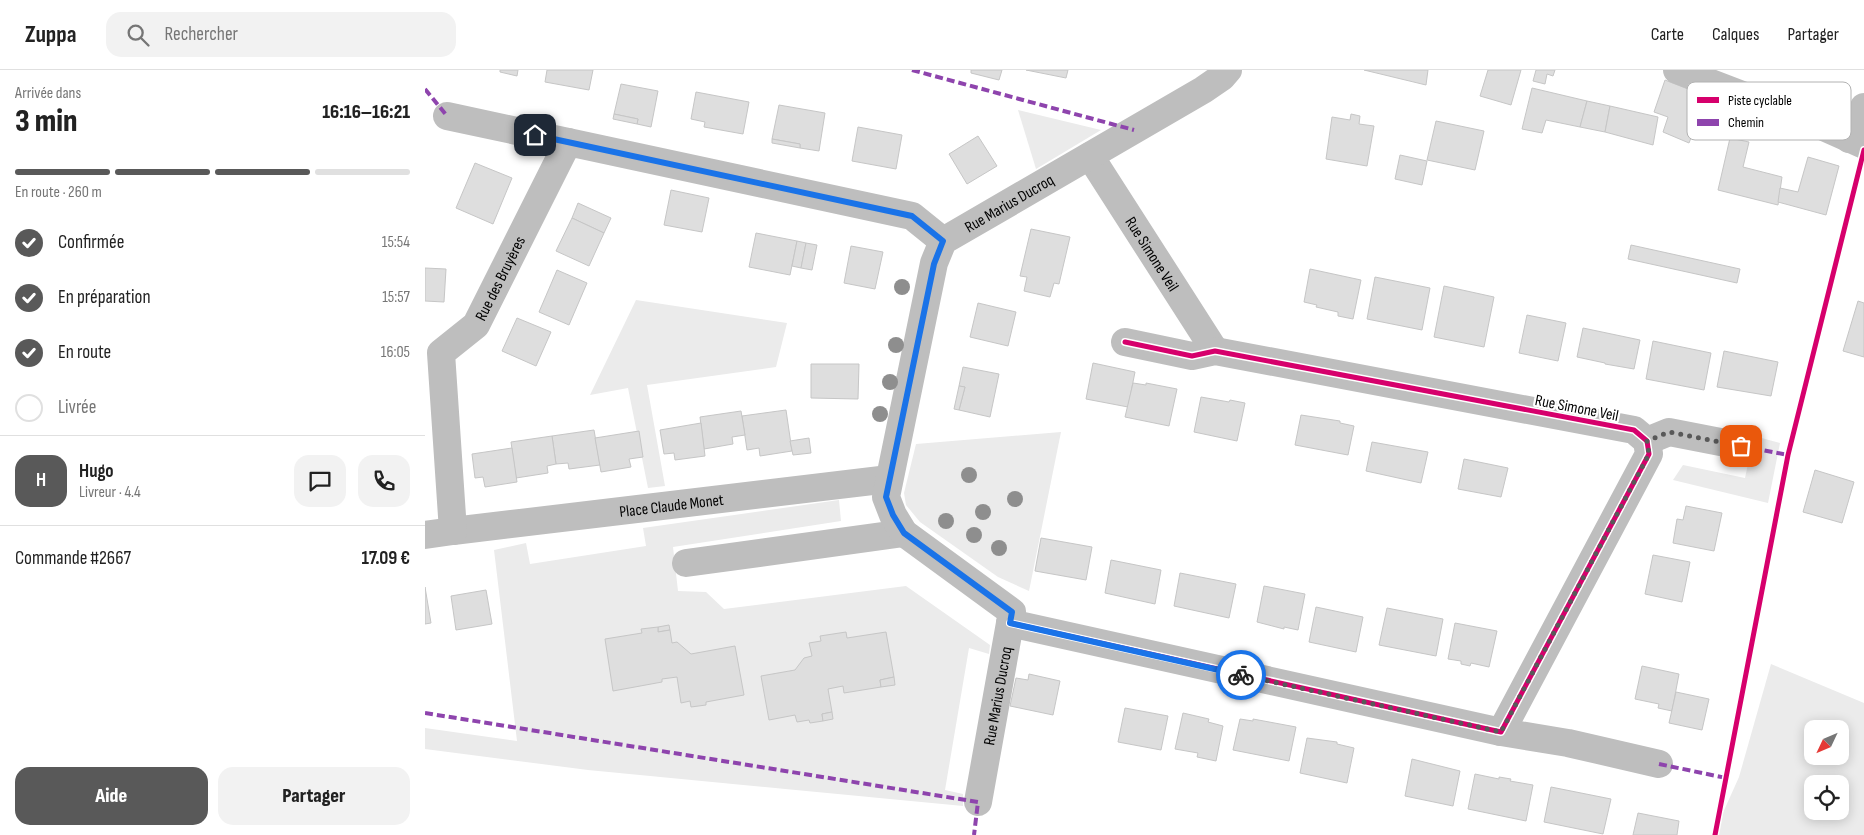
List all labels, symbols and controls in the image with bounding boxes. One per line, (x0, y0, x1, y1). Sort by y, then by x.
search box (106, 12, 456, 57)
text: Zuppa (25, 20, 76, 49)
icon: search (124, 21, 152, 49)
text: Rechercher (164, 23, 238, 46)
text: Carte (1651, 24, 1684, 45)
text: Calques (1712, 24, 1759, 45)
text: Partager (1787, 24, 1839, 45)
legend (1687, 82, 1851, 140)
text: Arrivée dans (15, 84, 81, 103)
text: Piste cyclable (1728, 92, 1792, 109)
text: 16:16–16:21 (322, 101, 410, 124)
text: 3 min (15, 102, 77, 141)
pin (514, 114, 556, 156)
text: Chemin (1728, 114, 1764, 131)
icon: home (521, 121, 549, 149)
street label: Rue Marius Ducroq (962, 171, 1058, 237)
text: En route · 260 m (15, 183, 102, 202)
street label: Rue Simone Veil (1120, 214, 1182, 295)
icon: check (15, 229, 43, 257)
text: Confirmée (58, 231, 124, 254)
text: 15:54 (382, 233, 410, 252)
street label: Rue des Bruyères (472, 233, 530, 324)
icon: check (15, 284, 43, 312)
text: En préparation (58, 286, 151, 309)
text: 15:57 (382, 288, 410, 307)
icon: check (15, 339, 43, 367)
text: En route (58, 341, 111, 364)
text: 16:05 (381, 343, 410, 362)
street label: Rue Simone Veil (1533, 391, 1620, 426)
text: Livrée (58, 396, 96, 419)
pin (1720, 425, 1762, 467)
icon: bag (1727, 432, 1755, 460)
button: chat (294, 455, 346, 507)
button: phone (358, 455, 410, 507)
text: Hugo (79, 460, 114, 483)
text: H (36, 469, 46, 492)
text: Livreur · 4.4 (79, 483, 141, 502)
street label: Place Claude Monet (618, 491, 725, 522)
text: Commande #2667 (15, 547, 131, 570)
text: 17.09 € (362, 547, 410, 570)
street label: Rue Marius Ducroq (980, 645, 1017, 747)
courier (1216, 650, 1266, 700)
icon: bike (1227, 661, 1255, 689)
north arrow (1804, 720, 1849, 765)
map controls (1804, 720, 1849, 820)
button: Aide (15, 767, 208, 825)
button: Partager (218, 767, 410, 825)
button: locate (1804, 775, 1849, 820)

